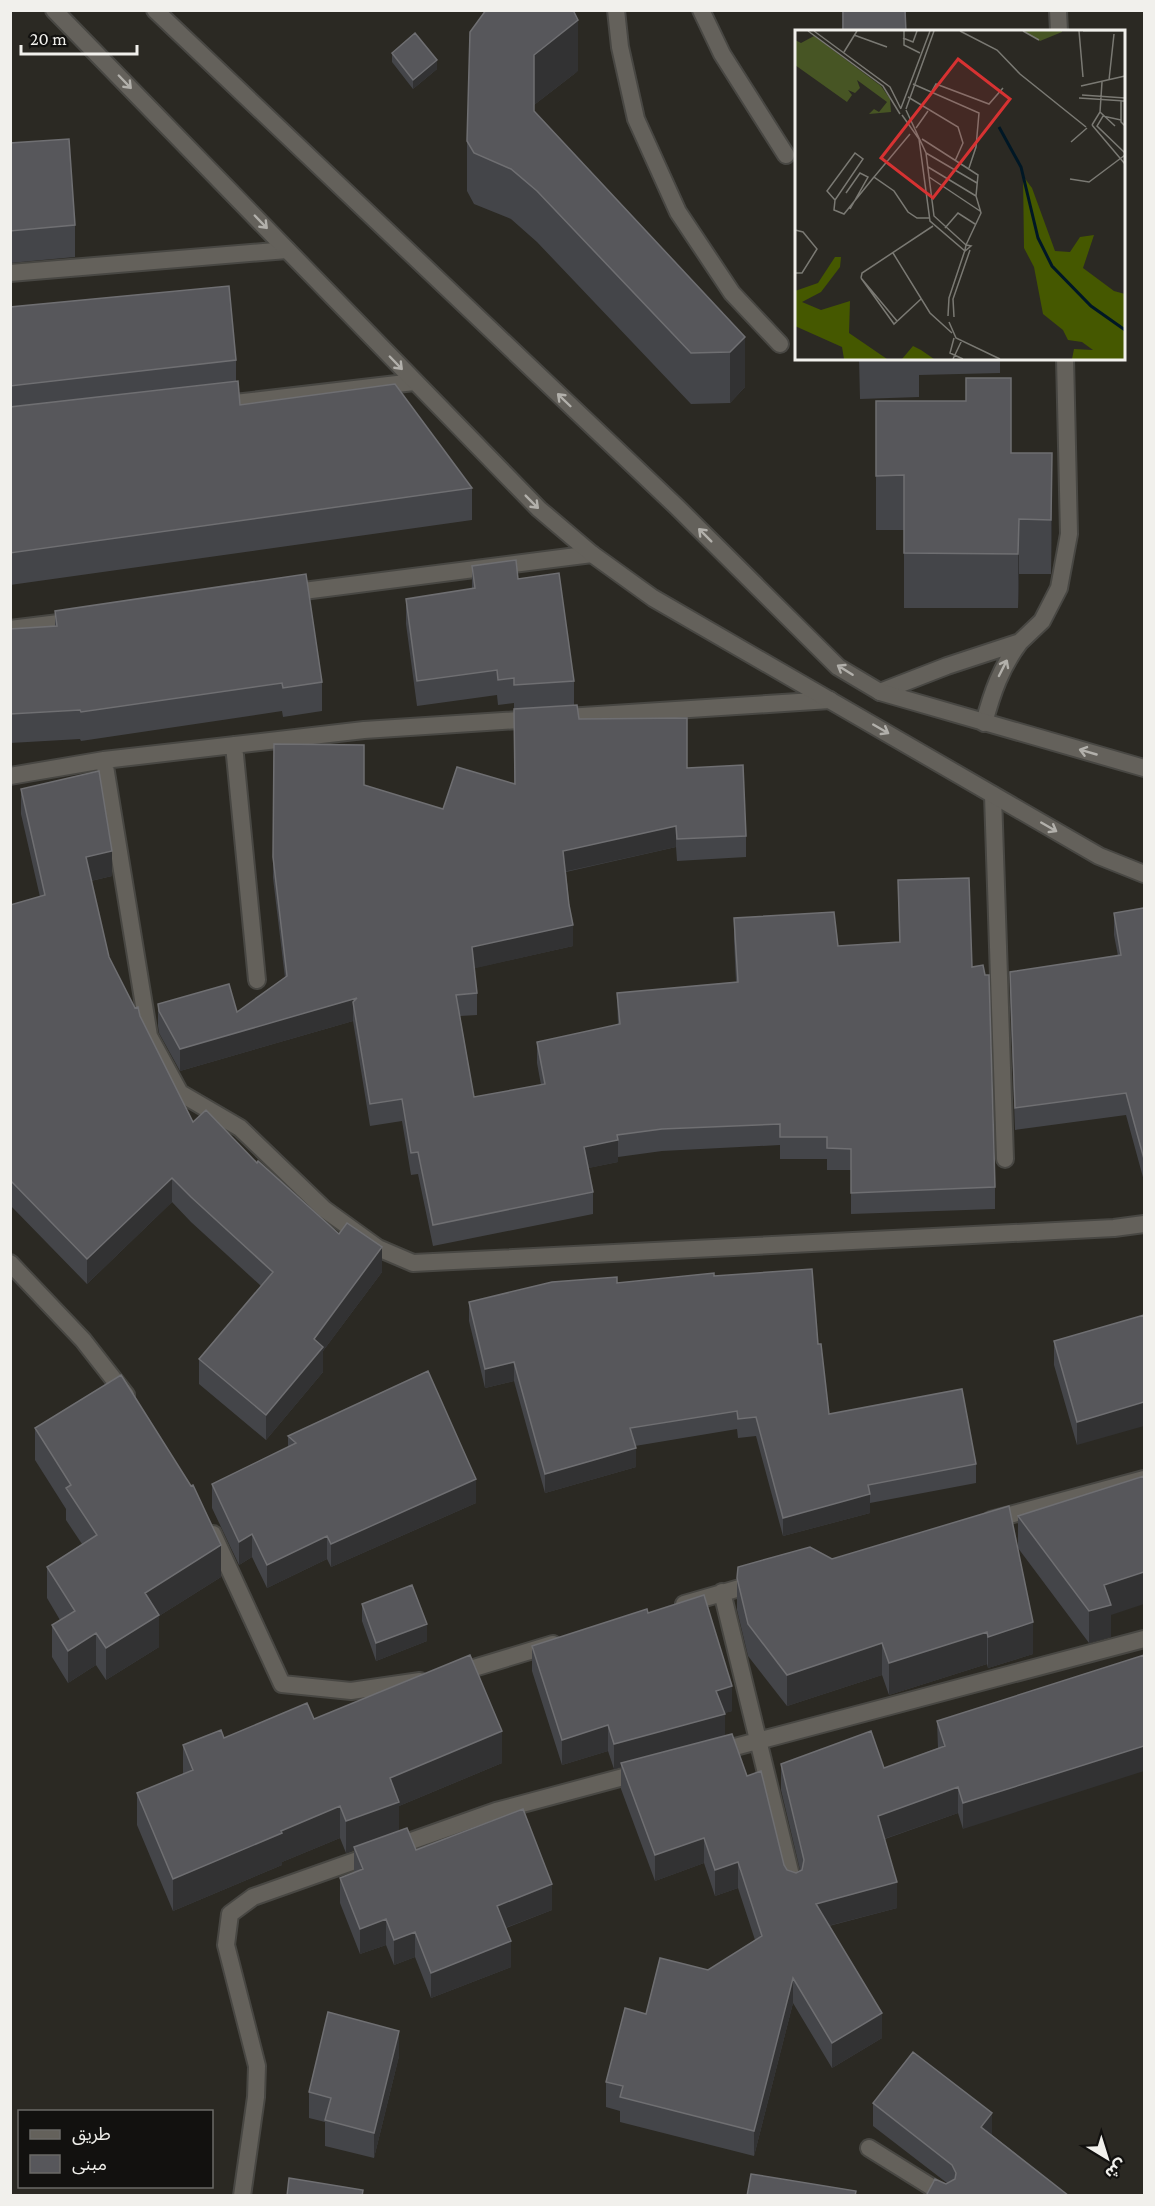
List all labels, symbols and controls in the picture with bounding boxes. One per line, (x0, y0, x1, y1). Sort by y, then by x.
scale bar (21, 18, 136, 56)
text: 20 m (30, 29, 67, 49)
inset map (795, 30, 1125, 360)
one-way arrow (117, 75, 132, 90)
one-way arrow (253, 215, 268, 230)
one-way arrow (388, 355, 403, 370)
one-way arrow (557, 393, 572, 407)
one-way arrow (525, 494, 540, 509)
one-way arrow (697, 528, 712, 543)
one-way arrow (998, 659, 1010, 677)
one-way arrow (837, 664, 854, 676)
one-way arrow (872, 724, 889, 736)
one-way arrow (1079, 746, 1098, 757)
one-way arrow (1040, 822, 1057, 834)
legend (18, 2110, 213, 2188)
text: طريق (72, 2124, 111, 2145)
north arrow (1077, 2128, 1137, 2188)
text: مبنى (72, 2154, 107, 2175)
text: ش (1101, 2155, 1130, 2183)

